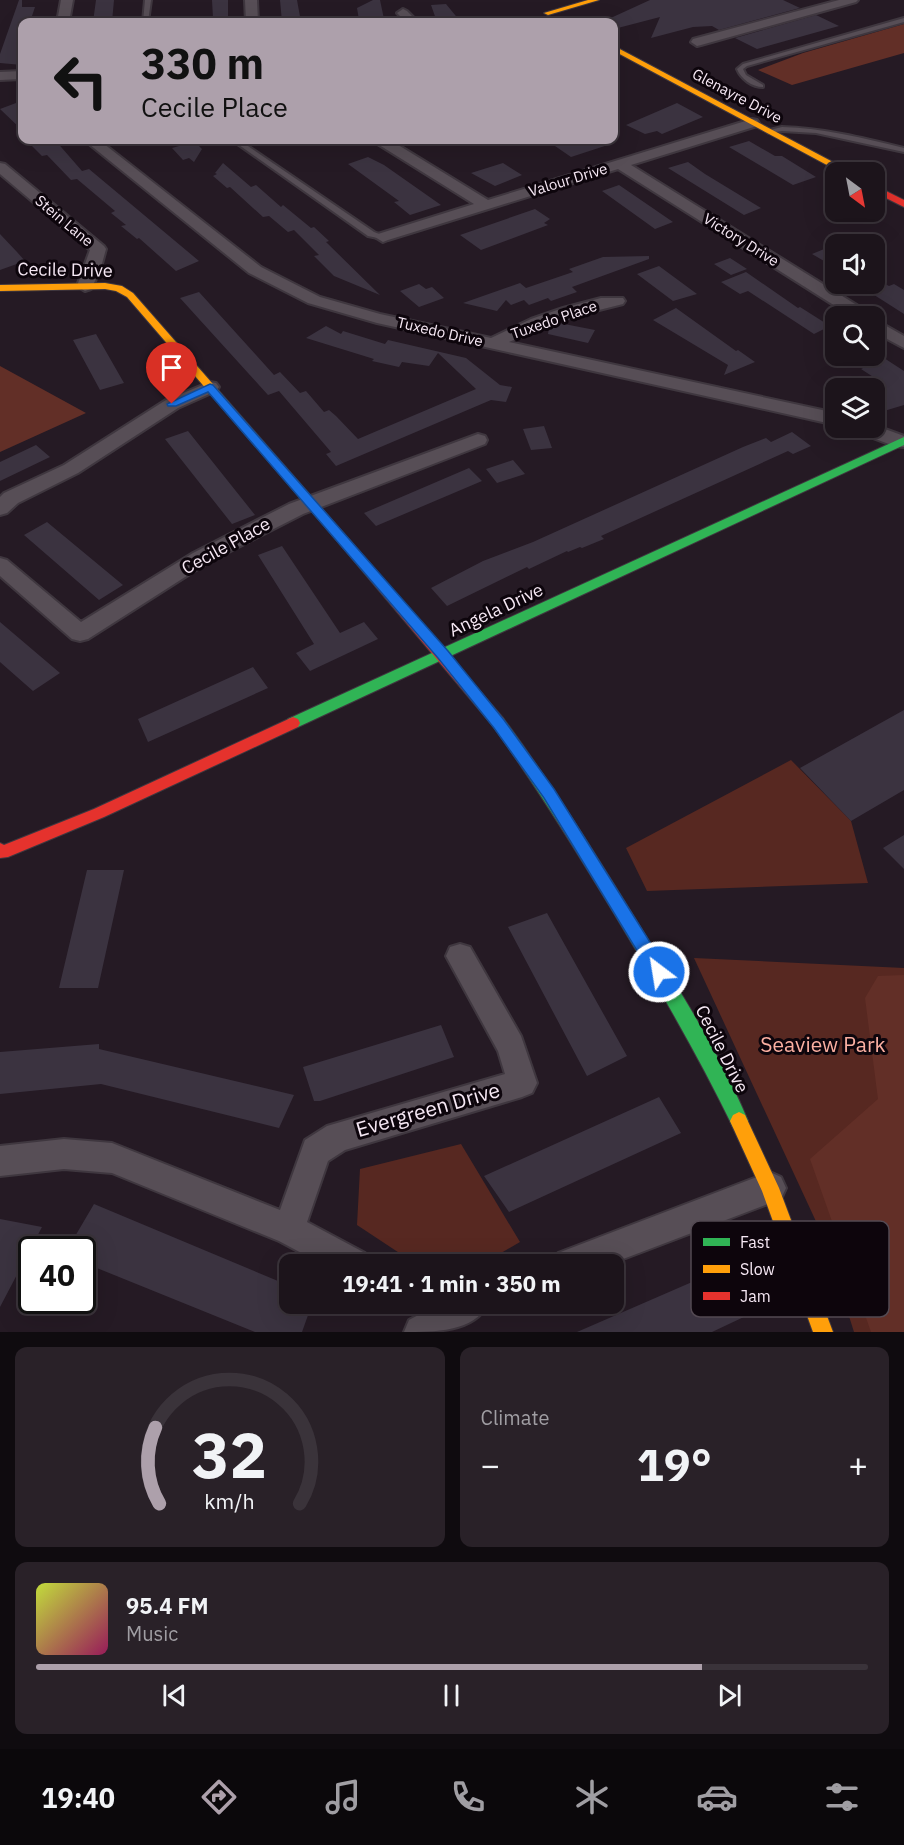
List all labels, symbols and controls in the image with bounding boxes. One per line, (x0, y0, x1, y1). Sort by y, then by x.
text: 330 m (141, 36, 264, 91)
icon: left (42, 42, 120, 120)
street label: Glenayre Drive (689, 64, 785, 127)
text: Cecile Place (141, 89, 288, 124)
street label: Valour Drive (526, 159, 610, 201)
north arrow (825, 162, 885, 222)
map controls (825, 162, 885, 438)
street label: Stein Lane (31, 191, 97, 250)
street label: Victory Drive (700, 209, 783, 270)
button: sound (825, 234, 885, 294)
street label: Cecile Drive (17, 257, 113, 282)
street label: Tuxedo Place (508, 296, 599, 343)
button: search (825, 306, 885, 366)
street label: Tuxedo Drive (395, 312, 485, 351)
pin (146, 342, 197, 404)
icon: arrive (155, 351, 188, 384)
button: layers (825, 378, 885, 438)
street label: Cecile Place (177, 512, 274, 579)
street label: Angela Drive (445, 578, 547, 641)
position arrow (627, 940, 691, 1004)
street label: Cecile Drive (691, 1001, 754, 1097)
park label: Seaview Park (760, 1030, 886, 1058)
street label: Evergreen Drive (352, 1075, 503, 1143)
legend (691, 1221, 889, 1317)
text: Fast (740, 1232, 770, 1252)
speed limit sign: 40 (18, 1236, 96, 1314)
text: Slow (740, 1259, 775, 1279)
text: 19:41 · 1 min · 350 m (342, 1269, 561, 1298)
text: Jam (740, 1286, 771, 1306)
text: Climate (481, 1404, 549, 1431)
text: 32 (192, 1414, 267, 1495)
text: 19° (637, 1435, 712, 1493)
text: − (481, 1443, 500, 1486)
text: + (848, 1443, 868, 1486)
text: km/h (205, 1487, 255, 1515)
text: 95.4 FM (126, 1591, 209, 1620)
text: Music (126, 1620, 178, 1647)
icon: previous (158, 1679, 191, 1712)
icon: pause (435, 1679, 468, 1712)
icon: next (713, 1679, 746, 1712)
icon: directions (198, 1776, 240, 1818)
icon: music (322, 1776, 364, 1818)
icon: phone (447, 1776, 489, 1818)
icon: climate (571, 1776, 613, 1818)
icon: car (696, 1776, 738, 1818)
icon: filters (821, 1776, 863, 1818)
text: 19:40 (41, 1780, 115, 1815)

